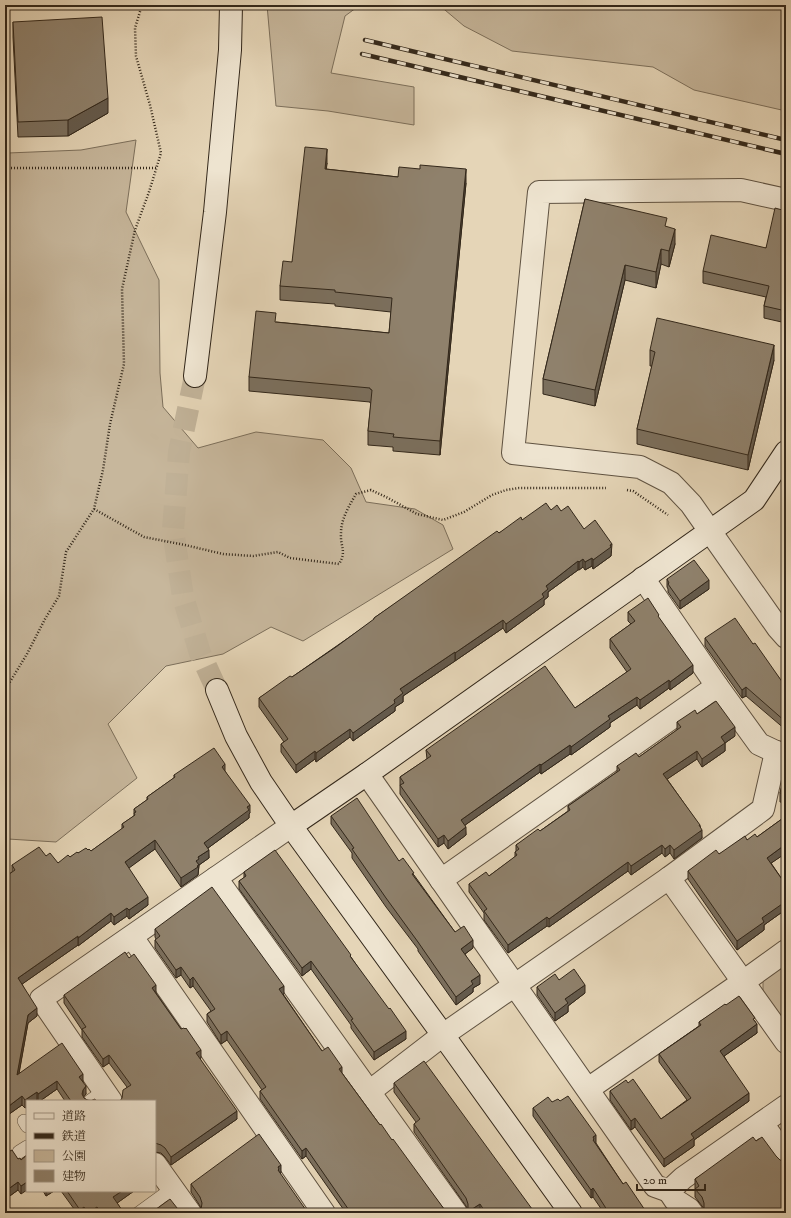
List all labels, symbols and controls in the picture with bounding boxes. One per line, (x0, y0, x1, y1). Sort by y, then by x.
legend (26, 1100, 156, 1192)
text: 道路 (62, 1109, 86, 1124)
text: 鉄道 (61, 1129, 86, 1144)
text: 公園 (62, 1149, 86, 1164)
scale bar (637, 1166, 705, 1192)
text: 建物 (62, 1169, 86, 1184)
text: 20 m (643, 1173, 667, 1188)

